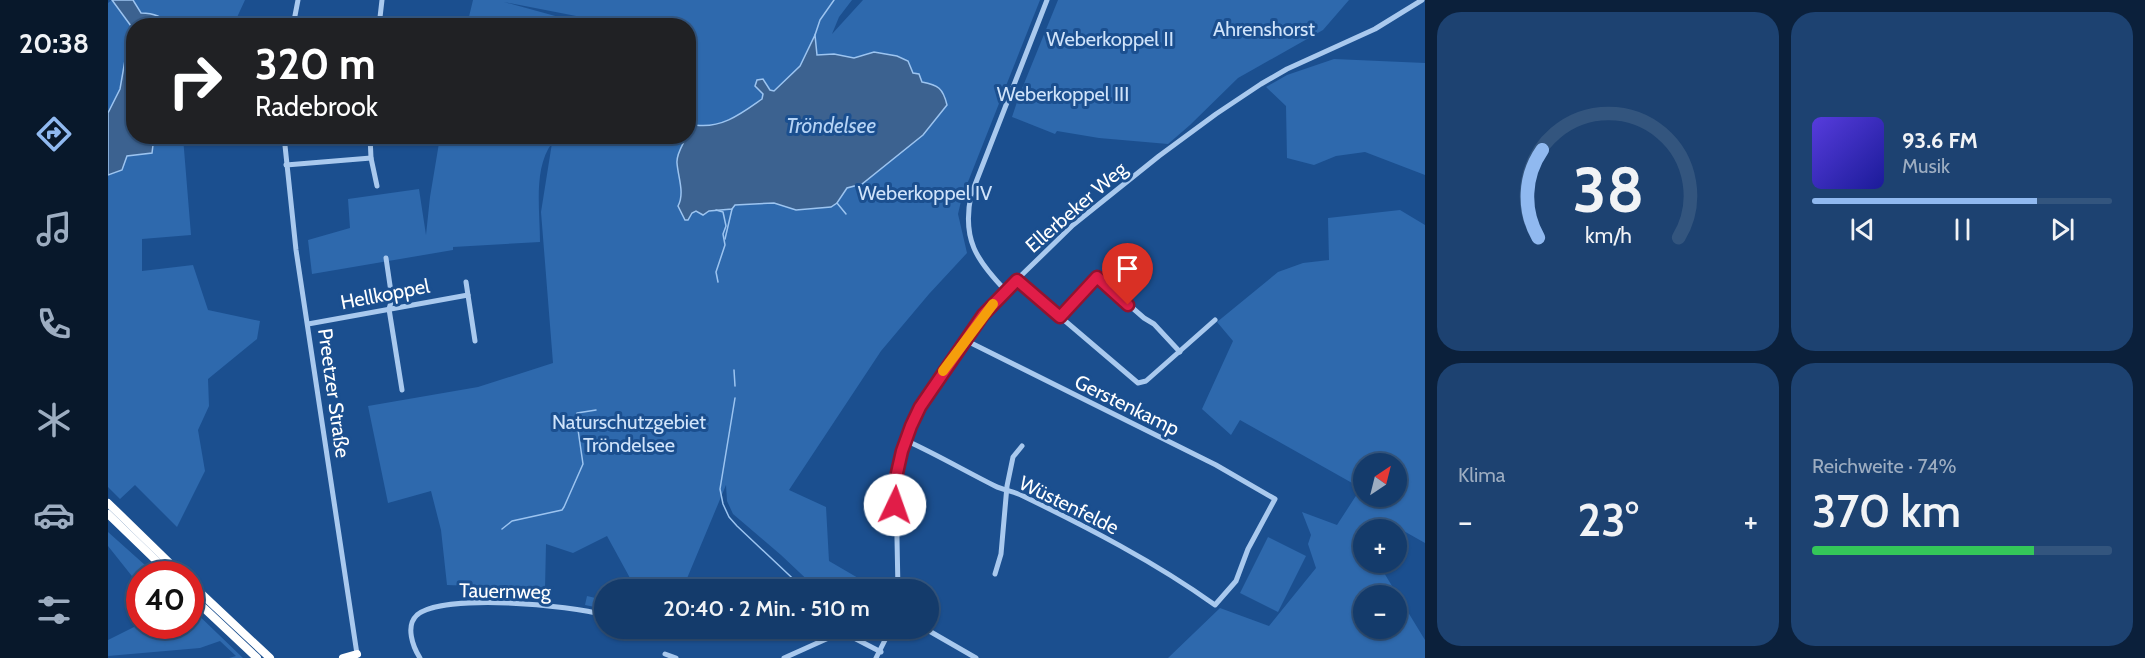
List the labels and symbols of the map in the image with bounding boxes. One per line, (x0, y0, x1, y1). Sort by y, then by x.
park label: Ahrenshorst (1213, 17, 1315, 41)
park label: Weberkoppel II (1046, 27, 1174, 51)
park label: Weberkoppel III (997, 82, 1129, 106)
water label: Tröndelsee (786, 113, 876, 138)
street label: Ellerbeker Weg (1020, 156, 1132, 257)
park label: Weberkoppel IV (858, 181, 993, 205)
pin (1102, 243, 1153, 305)
street label: Hellkoppel (338, 274, 432, 314)
street label: Preetzer Straße (313, 327, 355, 459)
street label: Gerstenkamp (1071, 369, 1183, 441)
park label: Naturschutzgebiet Tröndelsee (552, 410, 706, 457)
north arrow (1353, 453, 1407, 507)
street label: Wüstenfelde (1015, 471, 1123, 539)
position arrow (863, 473, 927, 537)
speed limit sign: 40 (126, 561, 204, 639)
street label: Tauernweg (459, 578, 552, 604)

